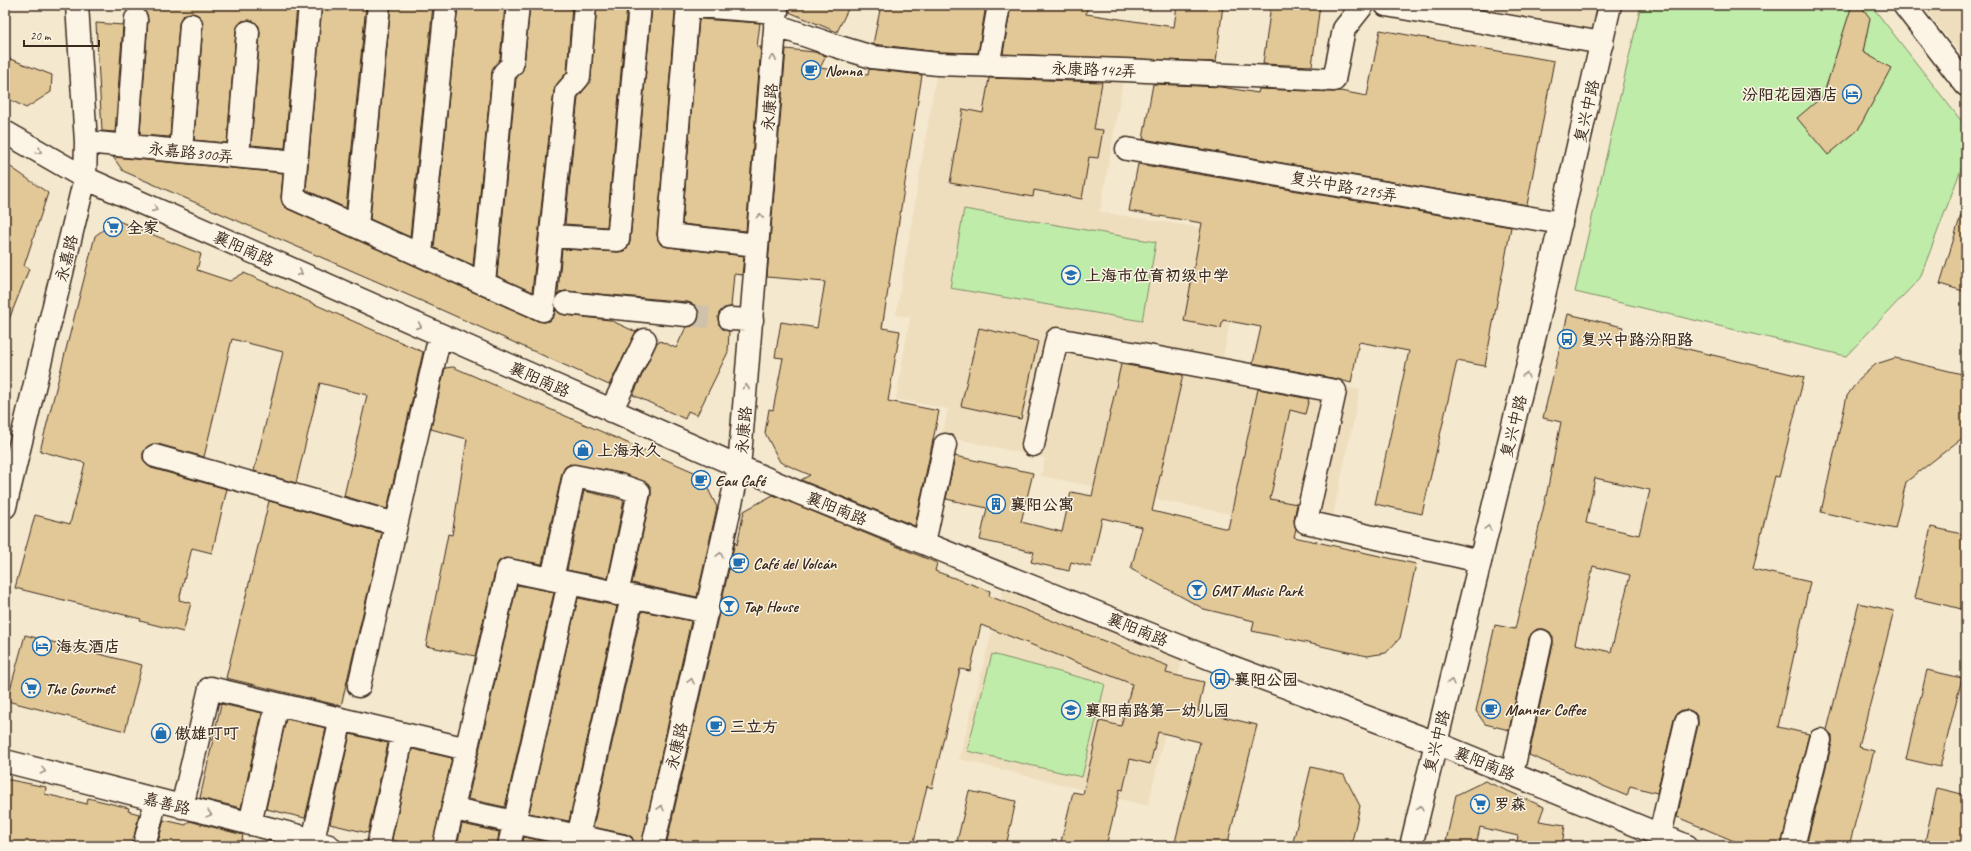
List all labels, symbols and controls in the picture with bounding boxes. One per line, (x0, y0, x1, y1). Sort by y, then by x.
scale bar (24, 22, 99, 48)
text: 20 m (30, 28, 52, 44)
one-way arrow (768, 55, 777, 61)
cafe icon: Nonna (800, 59, 822, 81)
street label: 永康路142弄 (1051, 59, 1137, 81)
place label: Nonna (825, 61, 863, 81)
street label: 复兴中路 (1570, 78, 1604, 145)
street label: 永康路 (758, 82, 782, 132)
hotel icon: 汾阳花园酒店 (1841, 83, 1863, 105)
place label: 汾阳花园酒店 (1742, 85, 1838, 105)
street label: 永嘉路300弄 (147, 139, 235, 167)
one-way arrow (35, 147, 42, 154)
street label: 复兴中路1295弄 (1289, 168, 1399, 206)
one-way arrow (151, 204, 159, 212)
one-way arrow (755, 213, 764, 219)
supermarket icon: 全家 (102, 216, 124, 238)
place label: 全家 (127, 218, 159, 238)
street label: 襄阳南路 (210, 227, 277, 271)
street label: 永嘉路 (51, 233, 82, 284)
school or university icon: 上海市位育初级中学 (1060, 264, 1082, 286)
place label: 上海市位育初级中学 (1085, 266, 1229, 286)
one-way arrow (295, 268, 303, 276)
one-way arrow (415, 321, 422, 329)
bus stop icon: 复兴中路汾阳路 (1556, 328, 1578, 350)
place label: 复兴中路汾阳路 (1581, 330, 1693, 350)
street label: 襄阳南路 (506, 358, 573, 402)
one-way arrow (1521, 372, 1529, 378)
one-way arrow (742, 384, 751, 390)
street label: 复兴中路 (1497, 393, 1531, 460)
street label: 永康路 (732, 405, 756, 455)
shop icon: 上海永久 (572, 439, 594, 461)
place label: 上海永久 (597, 441, 661, 461)
cafe icon: Eau Café (690, 469, 712, 491)
place label: Eau Café (715, 471, 768, 491)
street label: 襄阳南路 (803, 488, 870, 530)
building icon: 襄阳公寓 (985, 493, 1007, 515)
place label: 襄阳公寓 (1010, 495, 1074, 515)
one-way arrow (1483, 525, 1492, 532)
one-way arrow (715, 552, 724, 559)
cafe icon: Café del Volcán (728, 552, 750, 574)
place label: Café del Volcán (753, 554, 837, 574)
bar icon: GMT Music Park (1186, 579, 1208, 601)
place label: GMT Music Park (1211, 581, 1304, 601)
bar icon: Tap House (718, 595, 740, 617)
place label: Tap House (743, 597, 799, 617)
street label: 襄阳南路 (1104, 609, 1171, 651)
hotel icon: 海友酒店 (31, 635, 53, 657)
place label: 海友酒店 (56, 637, 120, 657)
bus stop icon: 襄阳公园 (1209, 668, 1231, 690)
place label: 襄阳公园 (1234, 670, 1298, 690)
supermarket icon: The Gourmet (20, 677, 42, 699)
one-way arrow (686, 678, 694, 685)
place label: The Gourmet (45, 679, 116, 699)
one-way arrow (1446, 679, 1454, 685)
cafe icon: Manner Coffee (1480, 698, 1502, 720)
school or university icon: 襄阳南路第一幼儿园 (1060, 699, 1082, 721)
place label: Manner Coffee (1505, 700, 1587, 720)
place label: 襄阳南路第一幼儿园 (1085, 701, 1229, 721)
street label: 复兴中路 (1420, 708, 1454, 775)
cafe icon: 三立方 (705, 715, 727, 737)
place label: 三立方 (730, 717, 778, 737)
street label: 永康路 (662, 721, 692, 772)
shop icon: 傲雄叮叮 (150, 722, 172, 744)
place label: 傲雄叮叮 (175, 724, 239, 744)
street label: 襄阳南路 (1451, 743, 1518, 785)
one-way arrow (39, 766, 46, 775)
street label: 嘉善路 (141, 788, 192, 819)
supermarket icon: 罗森 (1469, 793, 1491, 815)
place label: 罗森 (1494, 795, 1526, 815)
one-way arrow (657, 805, 665, 811)
one-way arrow (1415, 805, 1424, 812)
one-way arrow (206, 809, 213, 817)

